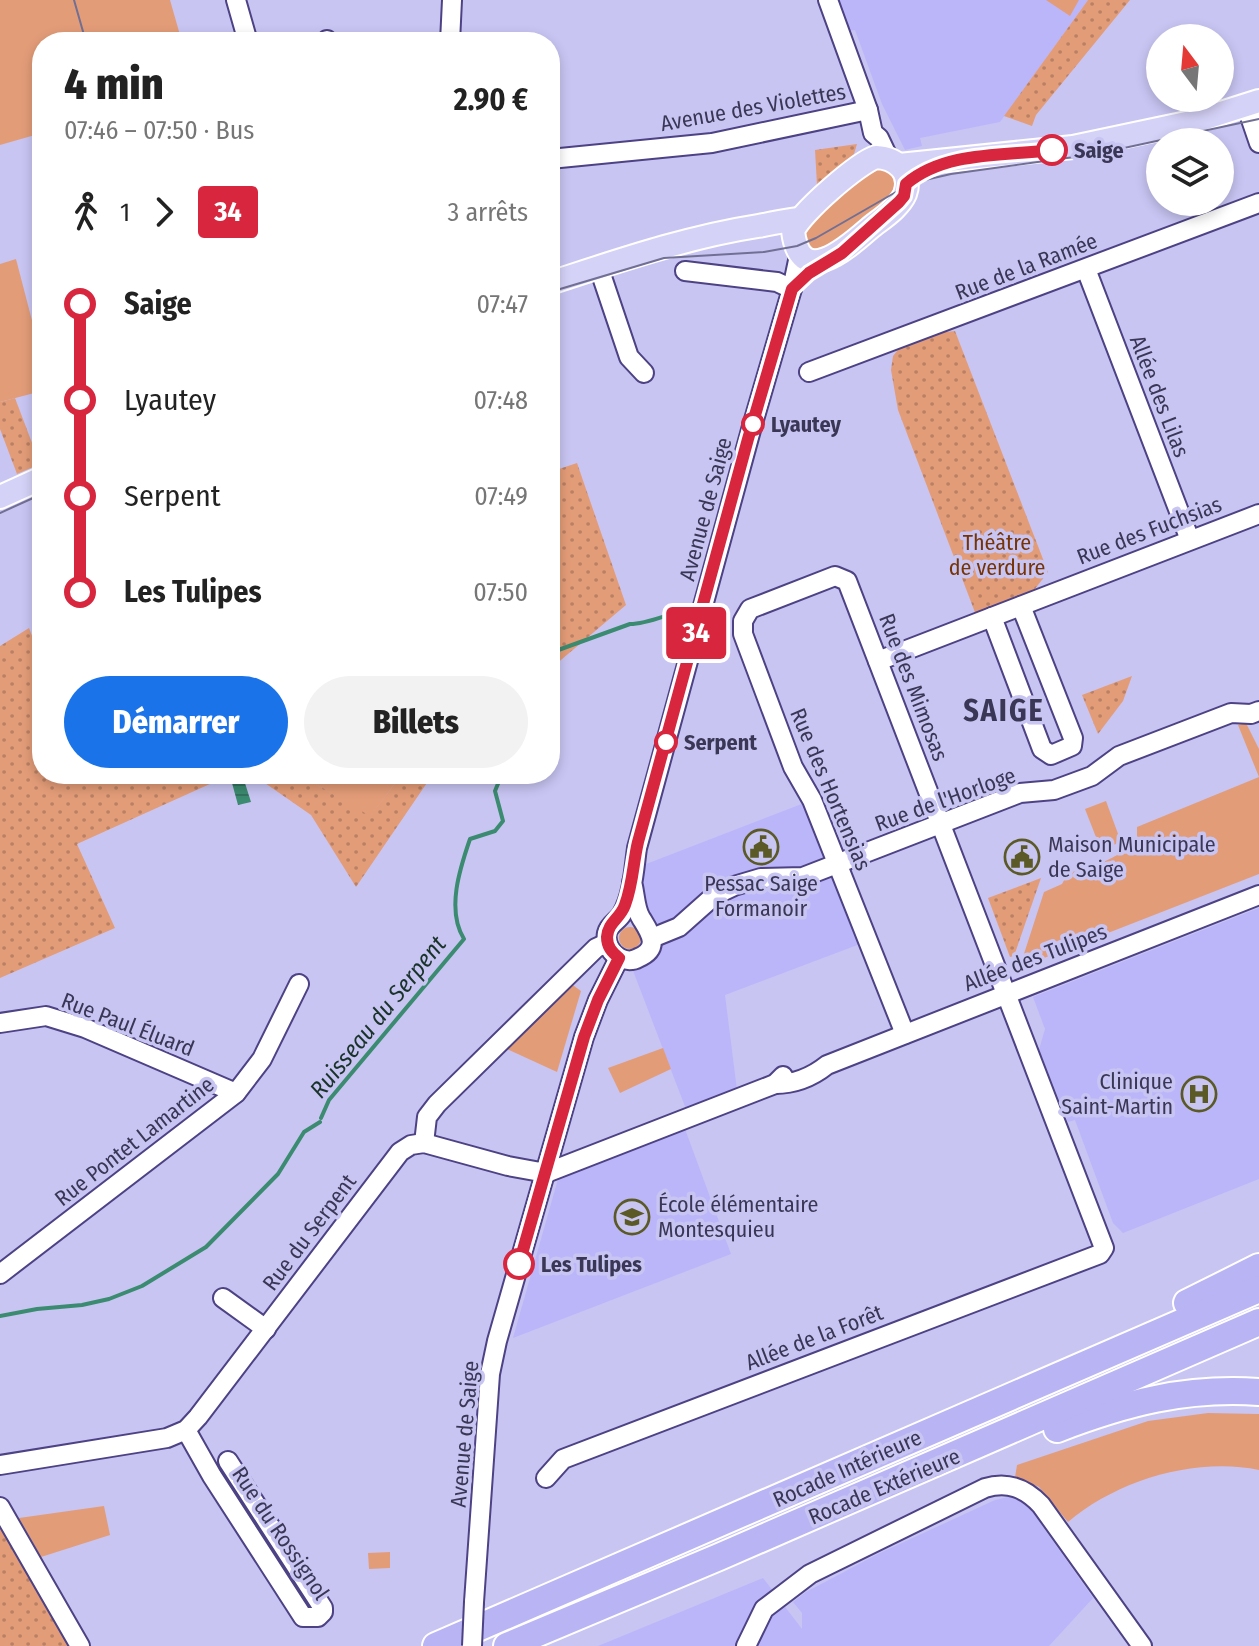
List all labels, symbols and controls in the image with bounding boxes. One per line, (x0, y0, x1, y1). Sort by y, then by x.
north arrow (1146, 24, 1234, 112)
map controls (1146, 24, 1234, 216)
text: 4 min (64, 58, 164, 111)
street label: Avenue des Violettes (658, 78, 848, 137)
text: 2.90 € (454, 82, 528, 118)
text: 07:46 – 07:50 · Bus (64, 115, 254, 146)
button: layers (1146, 128, 1234, 216)
marker: Saige (1037, 135, 1067, 165)
place label: Saige (1074, 137, 1124, 164)
icon: walk (64, 190, 108, 234)
icon: forward (142, 190, 186, 234)
text: 34 (214, 195, 242, 228)
text: 1 (120, 197, 130, 228)
text: 3 arrêts (448, 197, 528, 228)
street label: Rue de la Ramée (951, 227, 1101, 306)
text: Saige (124, 286, 192, 322)
text: 07:47 (476, 289, 528, 320)
street label: Allée des Lilas (1124, 331, 1195, 461)
text: Lyautey (124, 382, 216, 418)
text: 07:48 (473, 385, 528, 416)
place label: Lyautey (771, 411, 841, 438)
marker: Lyautey (742, 413, 764, 435)
street label: Avenue de Saige (673, 435, 738, 584)
text: Serpent (124, 478, 221, 514)
text: 07:49 (474, 481, 528, 512)
street label: Rue des Fuchsias (1073, 490, 1225, 570)
park label: Théâtre de verdure (949, 529, 1045, 581)
text: Les Tulipes (124, 574, 262, 610)
text: 07:50 (473, 577, 528, 608)
line badge: 34 (660, 607, 732, 659)
street label: Rue des Mimosas (873, 610, 954, 765)
text: 34 (682, 616, 710, 649)
button: Démarrer (64, 676, 288, 768)
button: Billets (304, 676, 528, 768)
district label: SAIGE (963, 693, 1045, 729)
street label: Rue des Hortensias (784, 704, 877, 874)
place label: Serpent (684, 729, 757, 756)
marker: Serpent (655, 731, 677, 753)
street label: Rue de l'Horloge (871, 761, 1019, 837)
public building icon: Pessac Saige Formanoir (742, 828, 780, 866)
place label: Maison Municipale de Saige (1048, 831, 1216, 883)
public building icon: Maison Municipale de Saige (1003, 838, 1041, 876)
place label: Pessac Saige Formanoir (704, 870, 818, 922)
street label: Allée des Tulipes (960, 918, 1111, 997)
water label: Ruisseau du Serpent (304, 930, 452, 1103)
street label: Rue Paul Éluard (58, 987, 198, 1062)
place label: Clinique Saint-Martin (1061, 1068, 1173, 1120)
street label: Rue Pontet Lamartine (49, 1071, 219, 1212)
hospital icon: Clinique Saint-Martin (1180, 1075, 1218, 1113)
street label: Rue du Serpent (257, 1168, 362, 1296)
place label: École élémentaire Montesquieu (658, 1191, 818, 1243)
school or university icon: École élémentaire Montesquieu (613, 1198, 651, 1236)
marker: Les Tulipes (504, 1249, 534, 1279)
place label: Les Tulipes (541, 1251, 642, 1278)
street label: Allée de la Forêt (742, 1299, 887, 1376)
street label: Avenue de Saige (445, 1360, 484, 1509)
street label: Rocade Intérieure (769, 1424, 926, 1513)
street label: Rocade Extérieure (804, 1442, 964, 1531)
street label: Rue du Rossignol (226, 1462, 335, 1605)

